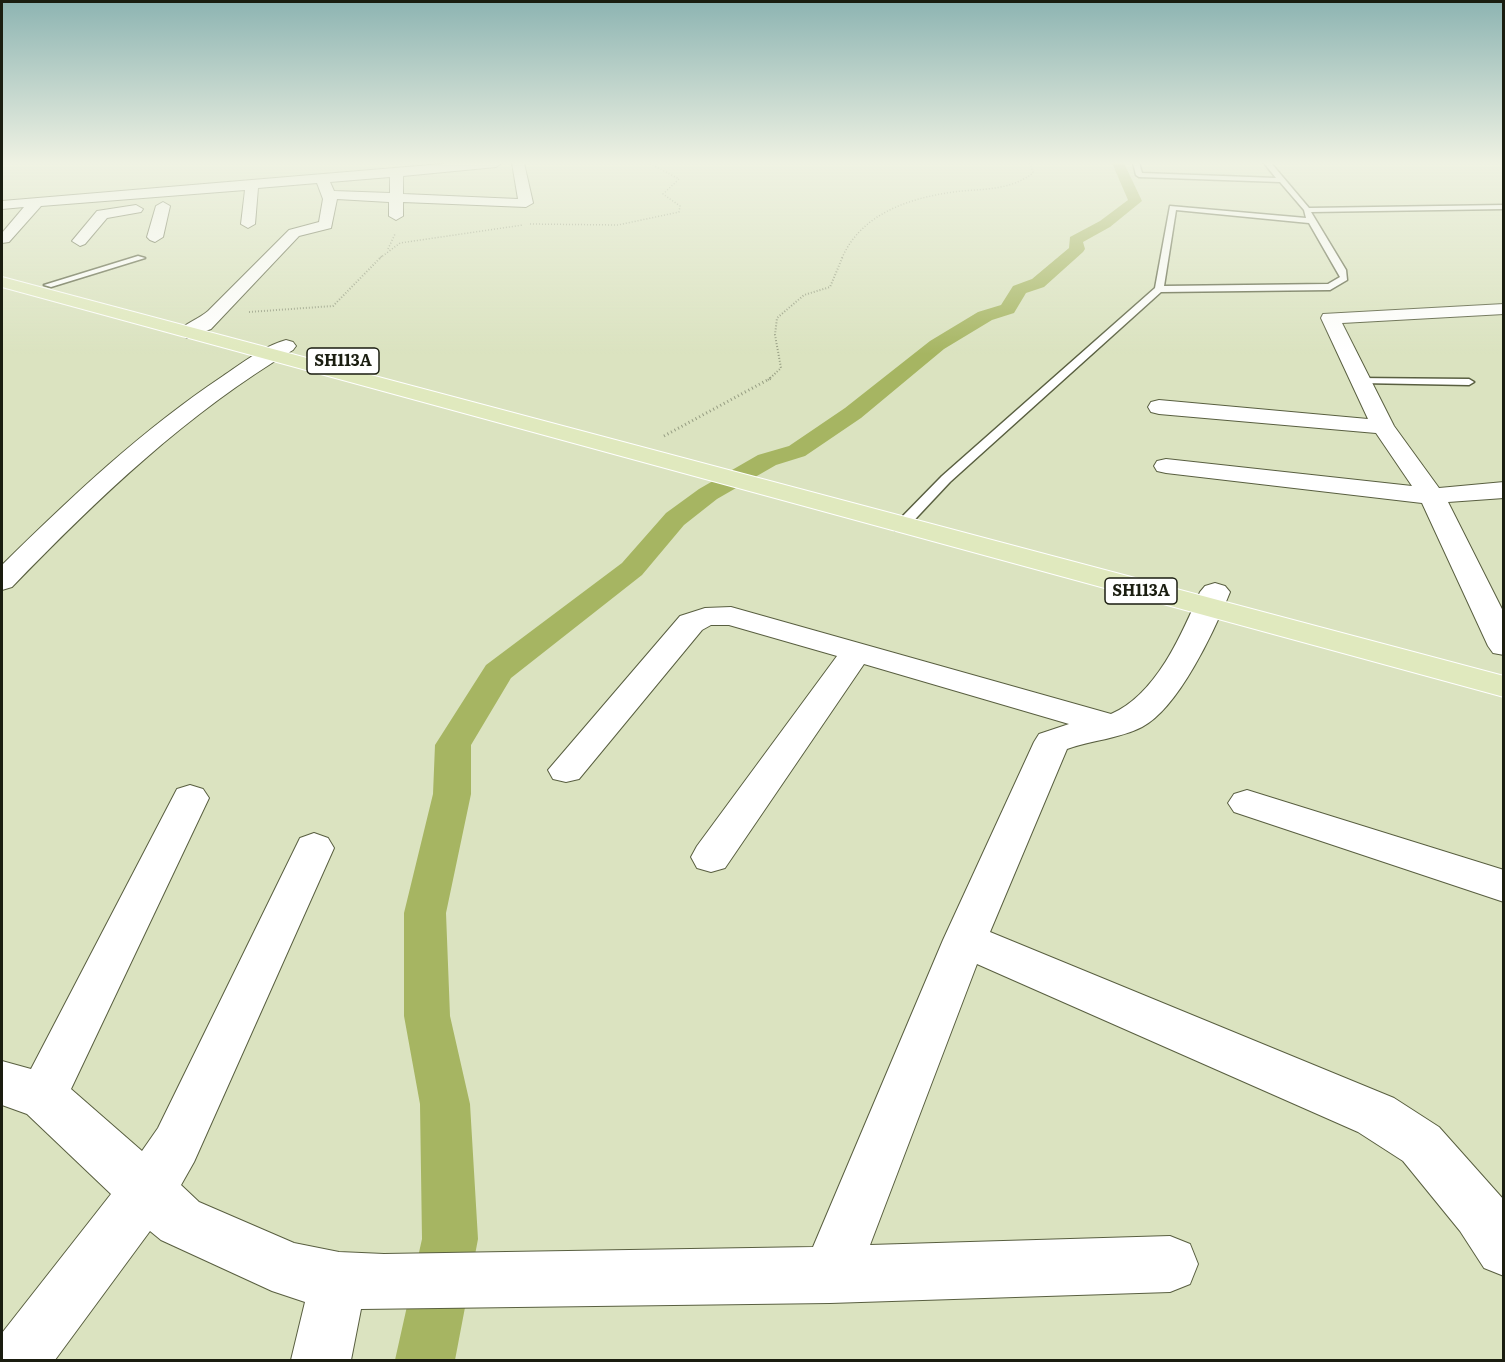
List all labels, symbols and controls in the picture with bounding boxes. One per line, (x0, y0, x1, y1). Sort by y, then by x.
road number: SH113A (307, 348, 379, 374)
road number: SH113A (1105, 578, 1177, 604)

